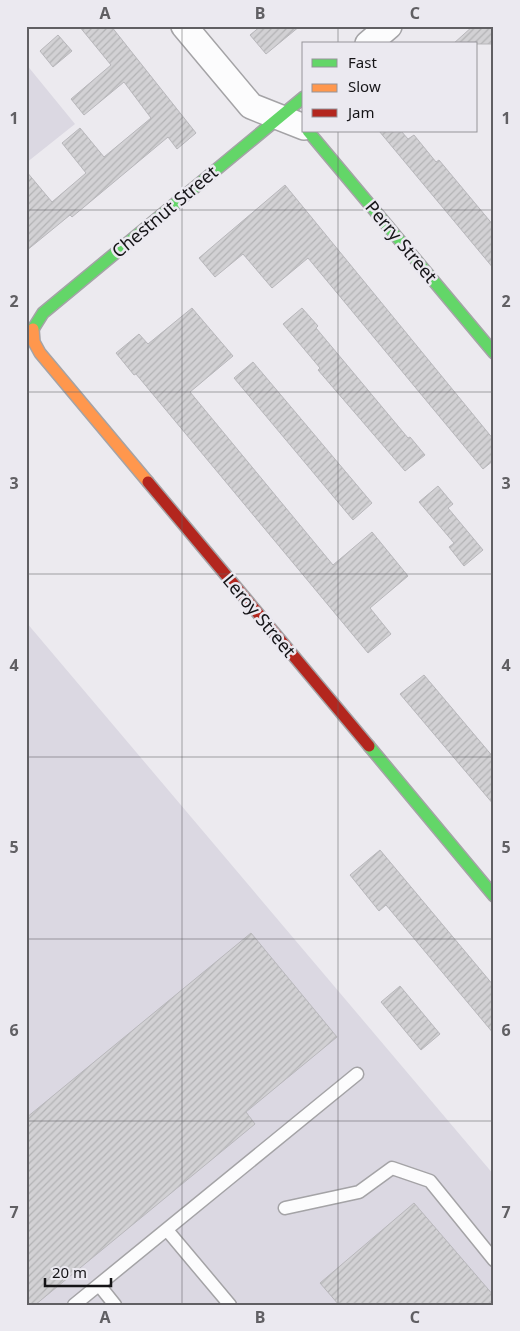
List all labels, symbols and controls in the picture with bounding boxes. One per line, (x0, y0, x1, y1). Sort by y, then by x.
text: A (99, 2, 111, 24)
text: B (255, 2, 265, 24)
text: C (410, 2, 420, 24)
legend (302, 42, 478, 132)
text: Fast (348, 52, 377, 72)
text: Slow (348, 76, 381, 96)
text: Jam (346, 102, 375, 122)
text: 1 (9, 107, 19, 129)
text: 1 (501, 107, 511, 129)
street label: Chestnut Street (106, 159, 223, 263)
street label: Perry Street (360, 195, 443, 288)
text: 2 (9, 290, 19, 312)
text: 2 (501, 290, 511, 312)
text: 3 (9, 472, 19, 494)
text: 3 (501, 472, 511, 494)
street label: Leroy Street (218, 569, 302, 662)
text: 4 (9, 654, 19, 676)
text: 4 (501, 654, 511, 676)
text: 5 (9, 836, 19, 858)
text: 5 (501, 836, 511, 858)
text: 6 (9, 1019, 19, 1041)
text: 6 (501, 1019, 511, 1041)
text: 7 (9, 1201, 19, 1223)
text: 7 (501, 1201, 511, 1223)
scale bar (45, 1256, 111, 1288)
text: 20 m (52, 1262, 87, 1282)
text: A (99, 1306, 111, 1328)
text: B (255, 1306, 265, 1328)
text: C (410, 1306, 420, 1328)

